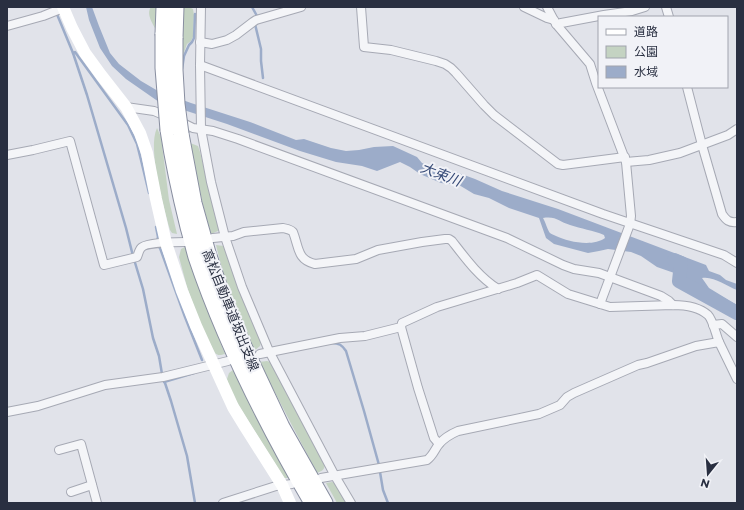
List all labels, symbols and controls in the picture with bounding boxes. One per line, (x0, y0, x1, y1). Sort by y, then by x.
legend (598, 16, 728, 88)
text: 道路 (634, 24, 658, 39)
text: 公園 (634, 44, 658, 59)
text: 水域 (634, 64, 658, 79)
water label: 大束川 (418, 158, 466, 191)
street label: 高松自動車道坂出支線 (199, 247, 263, 373)
north arrow (688, 454, 728, 494)
text: N (699, 476, 711, 492)

